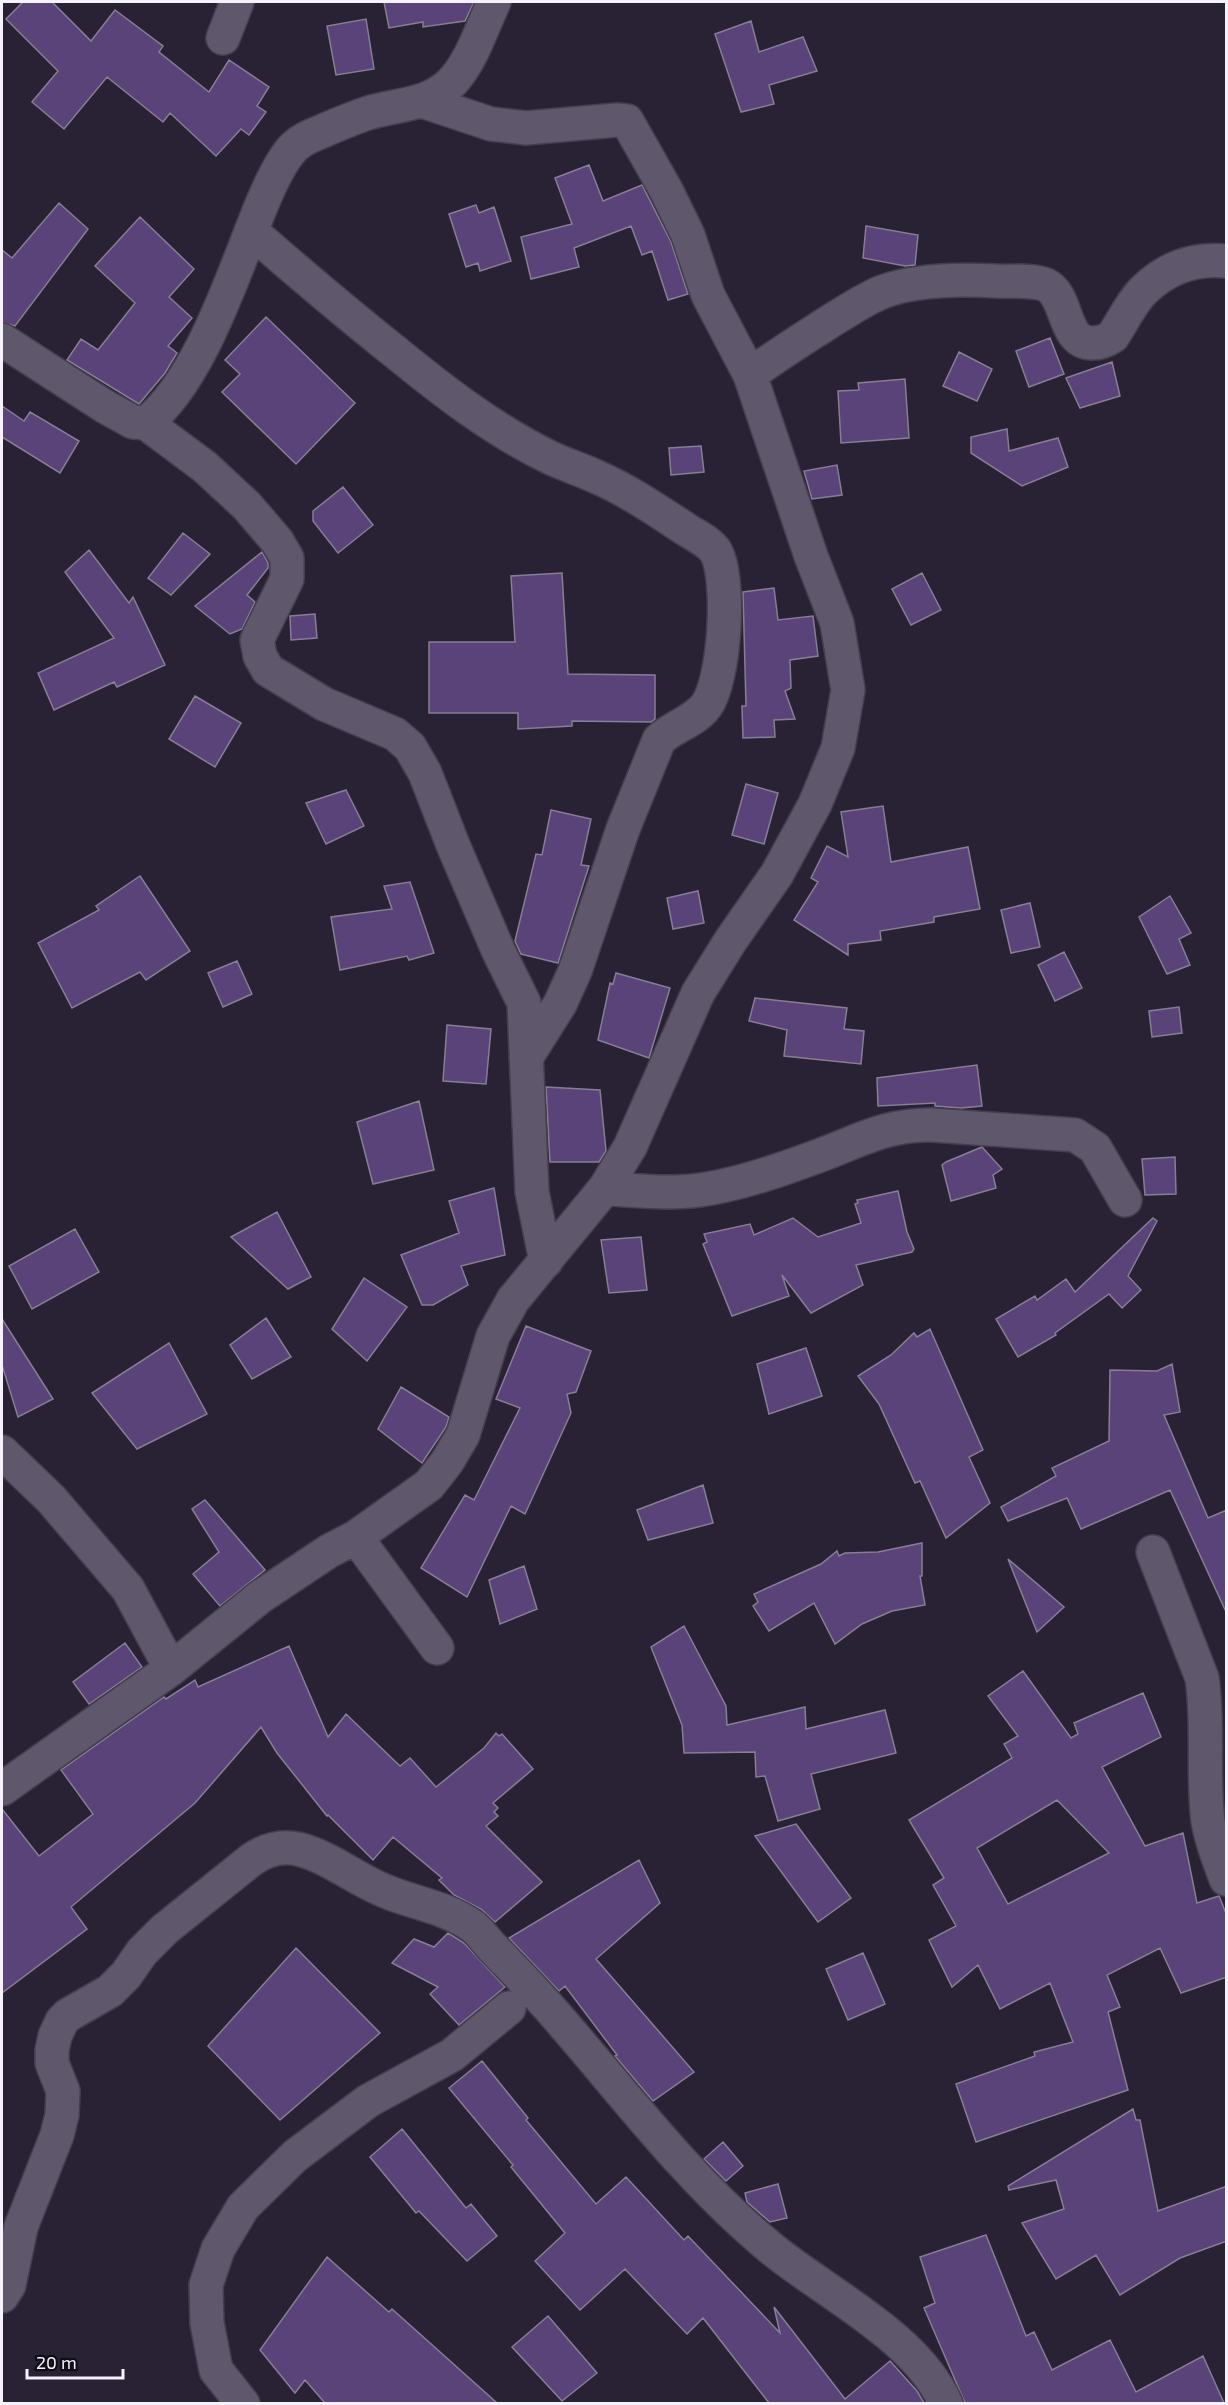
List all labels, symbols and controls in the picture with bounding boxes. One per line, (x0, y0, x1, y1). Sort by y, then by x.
scale bar (27, 2342, 123, 2380)
text: 20 m (36, 2351, 77, 2373)

